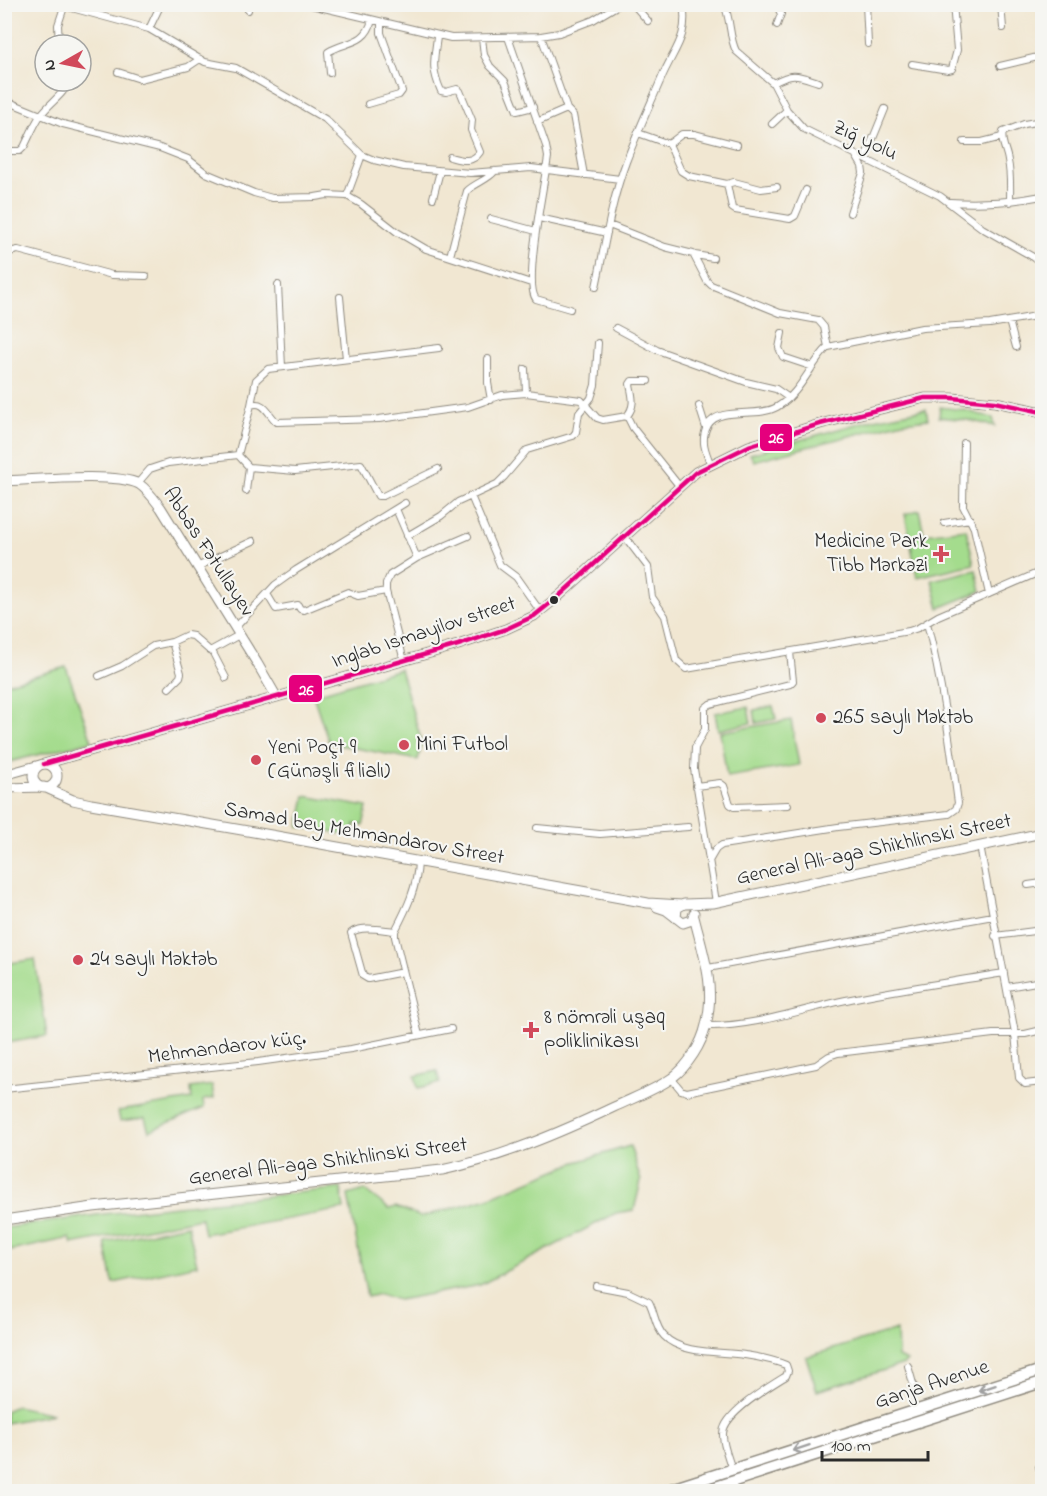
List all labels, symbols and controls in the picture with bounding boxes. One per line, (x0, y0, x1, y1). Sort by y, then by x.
north arrow (33, 33, 93, 93)
text: N (37, 58, 63, 72)
street label: Zığ yolu (827, 113, 902, 171)
line badge: 26 (759, 423, 793, 452)
text: 26 (768, 427, 784, 451)
street label: Abbas Fətullayev (153, 481, 262, 625)
place label: Medicine Park Tibb Mərkəzi (814, 527, 929, 581)
marker: Medicine Park Tibb Mərkəzi (932, 545, 950, 563)
street label: Inglab Ismayilov street (328, 589, 520, 679)
unlabelled marker (548, 594, 560, 606)
line badge: 26 (288, 674, 323, 703)
text: 26 (298, 679, 314, 703)
place label: 265 saylı Məktəb (833, 703, 973, 735)
marker: 265 saylı Məktəb (814, 711, 828, 725)
place label: Mini Futbol (416, 730, 508, 760)
place label: Yeni Poçt 9 (Günəşli filialı) (268, 733, 390, 787)
marker: Mini Futbol (397, 738, 411, 752)
marker: Yeni Poçt 9 (Günəşli filialı) (249, 753, 263, 767)
street label: Samad bey Mehmandarov Street (221, 795, 506, 875)
street label: General Ali-aga Shikhlinski Street (734, 806, 1015, 896)
place label: 24 saylı Məktəb (90, 945, 217, 977)
marker: 24 saylı Məktəb (71, 953, 85, 967)
place label: 8 nömrəli uşaq poliklinikası (544, 1003, 665, 1057)
marker: 8 nömrəli uşaq poliklinikası (522, 1021, 540, 1039)
street label: Mehmandarov küç. (146, 1023, 308, 1073)
street label: General Ali-aga Shikhlinski Street (187, 1130, 469, 1196)
street label: Ganja Avenue (871, 1352, 994, 1418)
one-way arrow (978, 1383, 997, 1394)
scale bar (822, 1424, 928, 1462)
text: 100 m (831, 1434, 871, 1460)
one-way arrow (792, 1443, 811, 1454)

